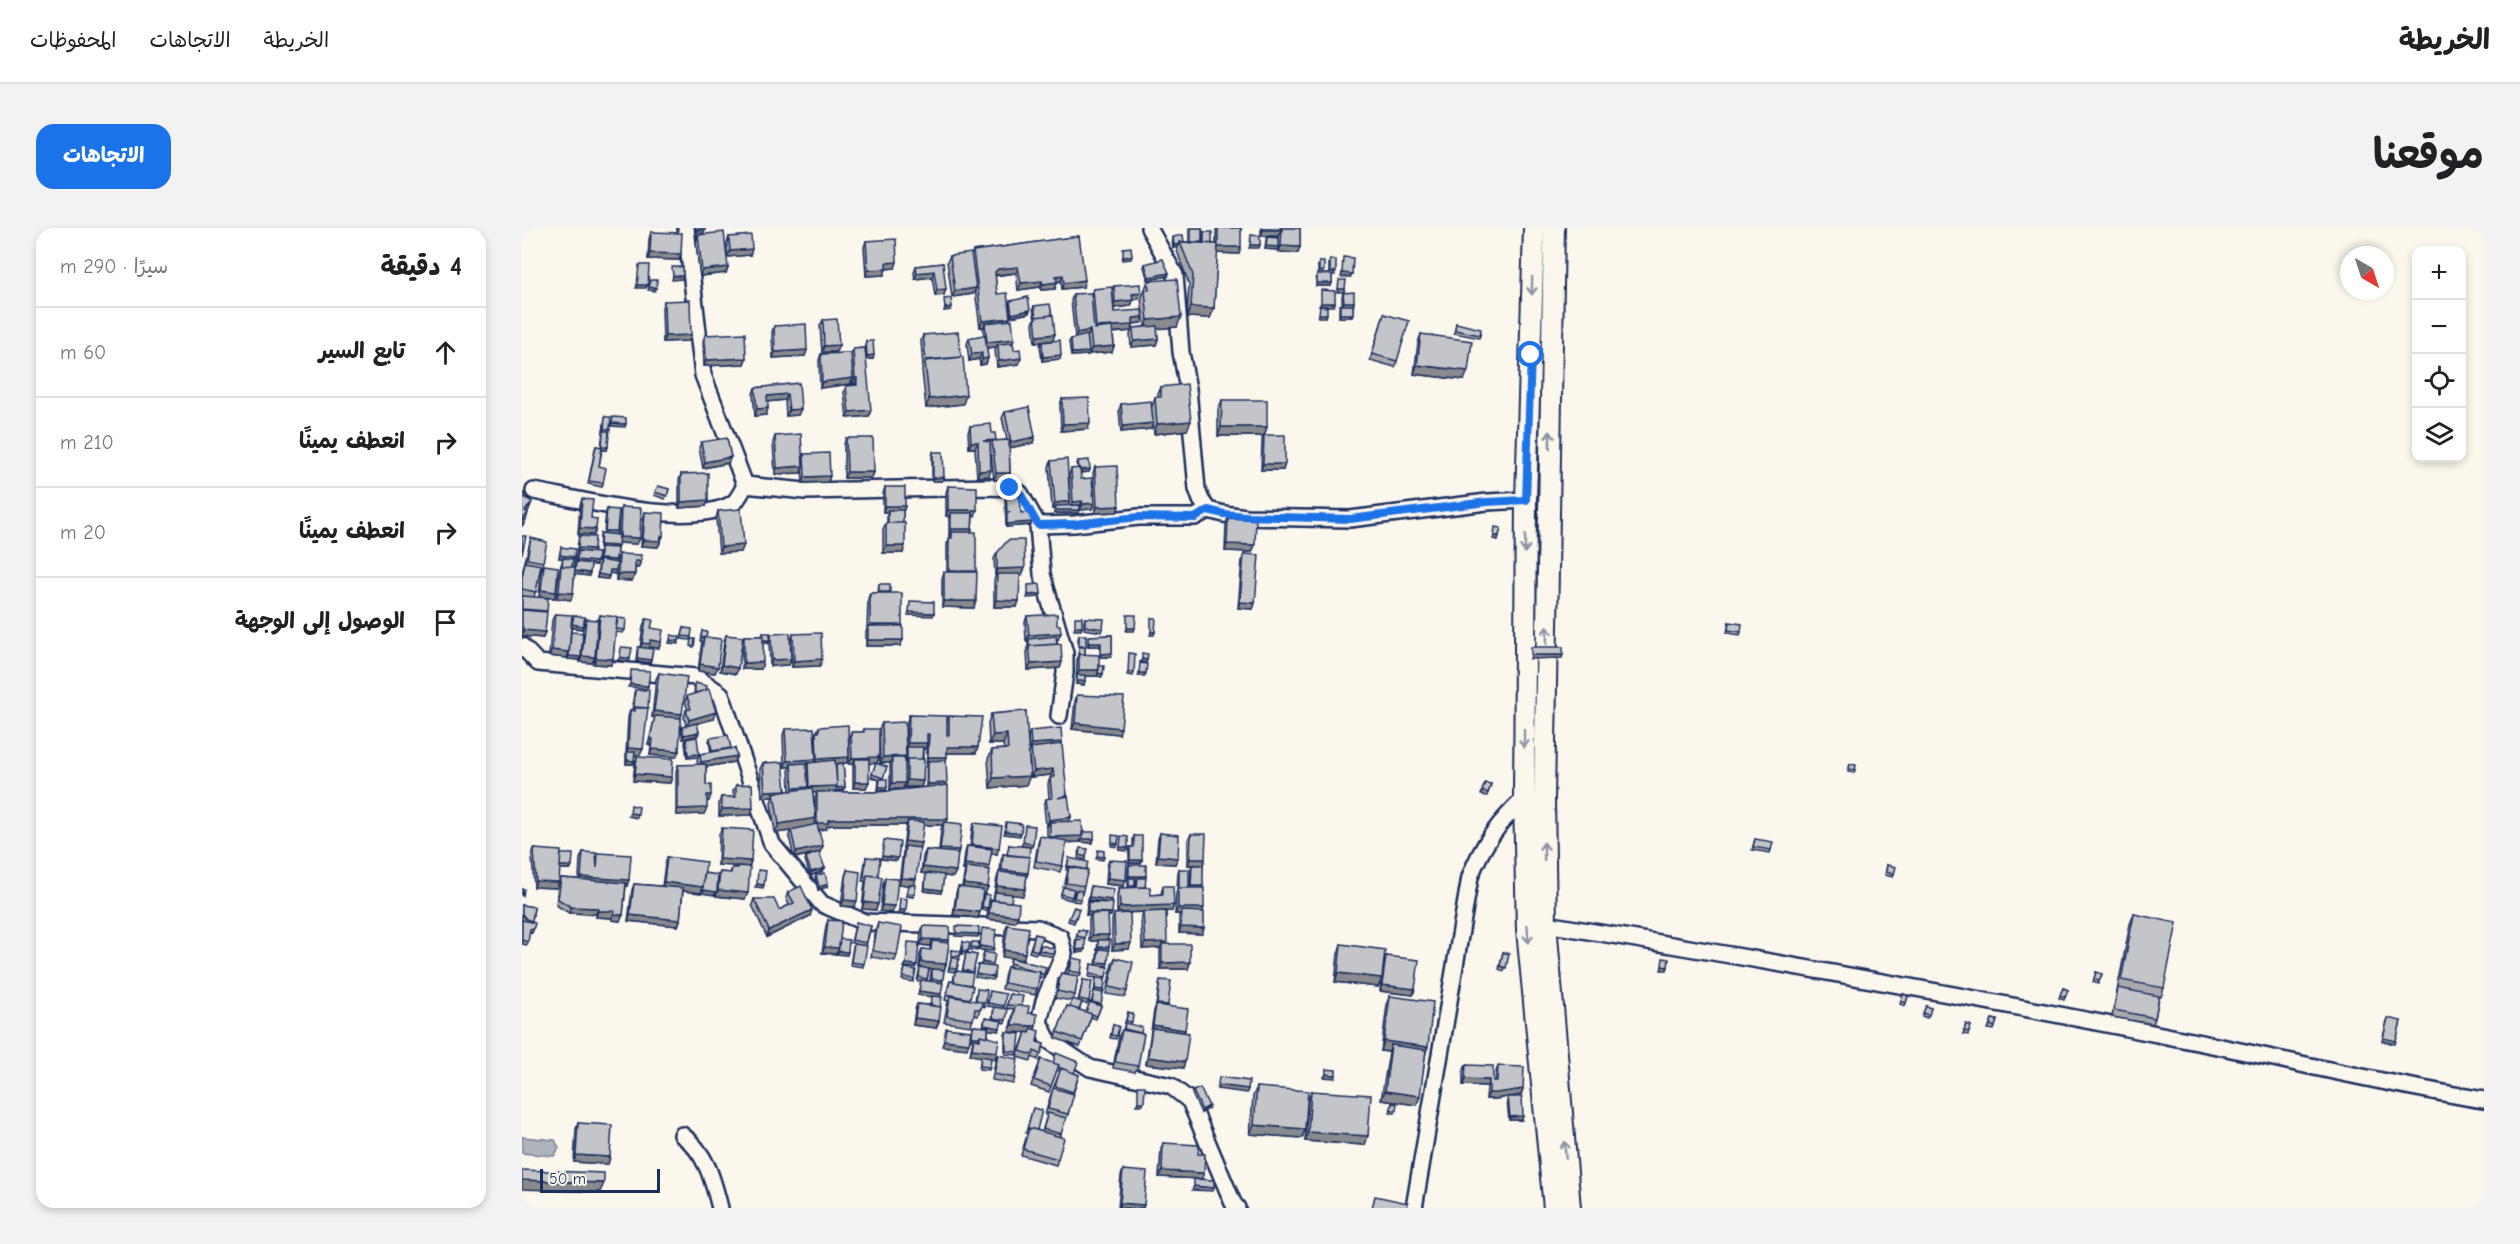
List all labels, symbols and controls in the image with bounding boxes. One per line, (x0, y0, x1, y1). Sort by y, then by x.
text: الخريطة (2399, 24, 2490, 56)
text: المحفوظات (30, 28, 116, 52)
text: الاتجاهات (149, 28, 231, 52)
text: الخريطة (264, 28, 329, 52)
button: الاتجاهات (36, 124, 171, 189)
text: موقعنا (2373, 130, 2484, 179)
north arrow (2340, 246, 2394, 300)
map controls (2412, 246, 2466, 462)
button: + (2412, 246, 2466, 300)
text: 4 دقيقة (381, 252, 462, 282)
text: سيرًا · 290 m (60, 255, 168, 278)
one-way arrow (1527, 276, 1538, 296)
button: − (2412, 300, 2466, 354)
icon: ahead (429, 336, 462, 369)
text: تابع السير (319, 338, 405, 364)
text: 60 m (60, 341, 106, 364)
route start (1517, 341, 1543, 367)
button: locate (2412, 354, 2466, 408)
button: layers (2412, 408, 2466, 462)
icon: right (429, 426, 462, 459)
text: انعطف يمينًا (299, 428, 405, 454)
one-way arrow (1544, 430, 1556, 450)
text: 210 m (60, 431, 114, 454)
route end (996, 474, 1022, 500)
icon: right (429, 516, 462, 549)
text: انعطف يمينًا (299, 518, 405, 544)
text: 20 m (60, 521, 106, 544)
one-way arrow (1519, 534, 1531, 554)
icon: arrive (429, 606, 462, 639)
text: الوصول إلى الوجهة (235, 608, 405, 634)
one-way arrow (1542, 625, 1553, 645)
one-way arrow (1518, 729, 1530, 749)
one-way arrow (1539, 841, 1550, 861)
one-way arrow (1522, 924, 1533, 944)
one-way arrow (1559, 1140, 1570, 1160)
scale bar (540, 1166, 660, 1194)
text: 50 m (549, 1170, 586, 1188)

